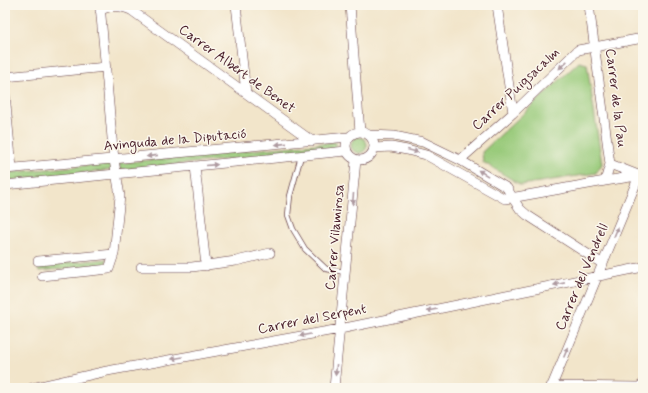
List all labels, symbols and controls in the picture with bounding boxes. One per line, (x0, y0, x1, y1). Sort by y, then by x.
street label: Carrer Albert de Benet (175, 21, 299, 118)
street label: Carrer Puigsacalm (468, 44, 564, 135)
street label: Carrer de la Pau (601, 47, 631, 149)
one-way arrow (558, 60, 568, 69)
street label: Avinguda de la Diputació (103, 125, 247, 156)
one-way arrow (275, 140, 287, 147)
one-way arrow (407, 148, 419, 154)
one-way arrow (146, 153, 158, 160)
one-way arrow (206, 161, 218, 168)
one-way arrow (477, 170, 489, 177)
street label: Carrer Vilamirosa (321, 183, 349, 291)
one-way arrow (349, 193, 356, 205)
street label: Carrer del Vendrell (551, 221, 613, 333)
one-way arrow (613, 227, 619, 238)
one-way arrow (553, 282, 566, 288)
street label: Carrer del Serpent (256, 300, 368, 338)
one-way arrow (426, 307, 438, 313)
one-way arrow (298, 332, 311, 338)
one-way arrow (563, 347, 569, 358)
one-way arrow (171, 356, 183, 362)
one-way arrow (333, 364, 339, 376)

